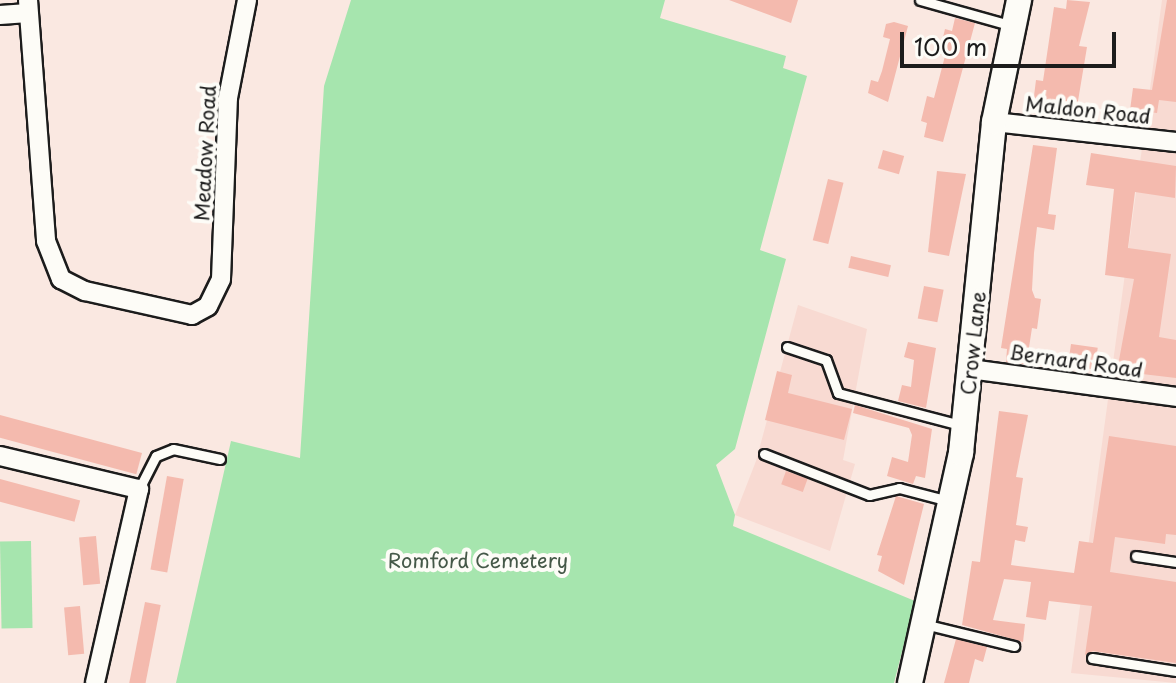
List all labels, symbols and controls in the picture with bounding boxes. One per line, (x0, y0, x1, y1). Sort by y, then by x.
scale bar (904, 16, 1120, 66)
text: 100 m (914, 28, 987, 64)
street label: Meadow Road (189, 85, 221, 221)
street label: Maldon Road (1024, 91, 1152, 129)
street label: Crow Lane (956, 290, 990, 396)
street label: Bernard Road (1007, 340, 1145, 382)
park label: Romford Cemetery (387, 548, 569, 572)

